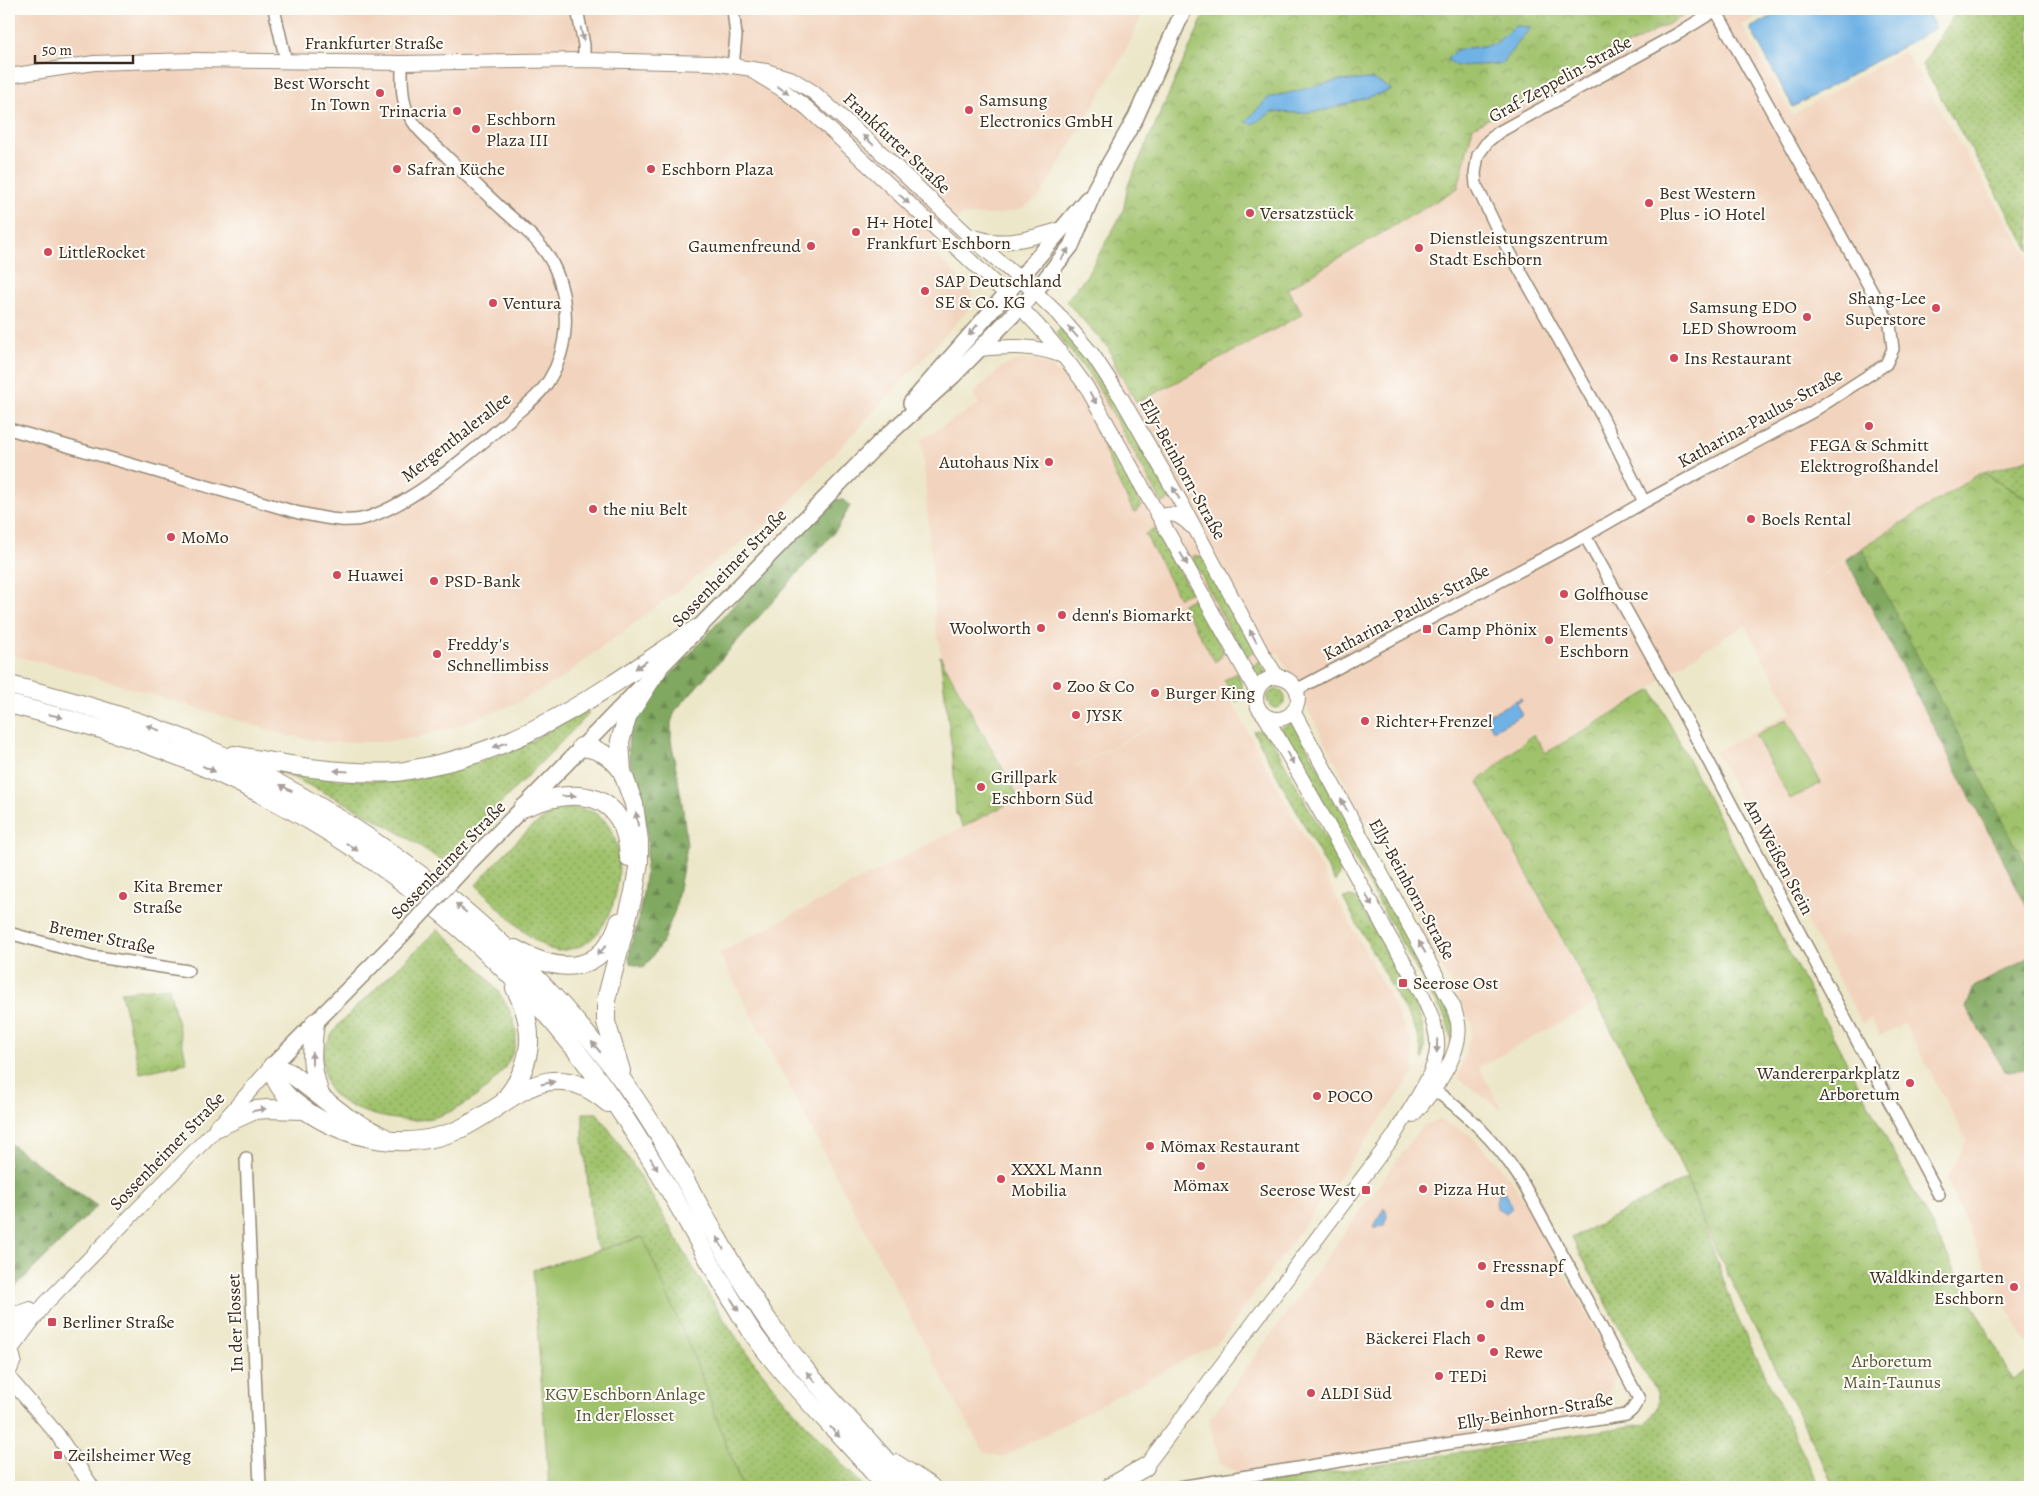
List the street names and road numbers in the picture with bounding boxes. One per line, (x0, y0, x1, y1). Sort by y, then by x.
street label: Graf-Zeppelin-Straße (1484, 30, 1636, 128)
street label: Frankfurter Straße (304, 31, 444, 55)
street label: Frankfurter Straße (838, 87, 956, 199)
street label: Katharina-Paulus-Straße (1673, 363, 1847, 473)
street label: Mergenthalerallee (396, 387, 516, 487)
street label: Elly-Beinhorn-Straße (1134, 394, 1232, 544)
street label: Sossenheimer Straße (666, 504, 792, 632)
street label: Katharina-Paulus-Straße (1319, 558, 1493, 666)
street label: Am Weißen Stein (1738, 794, 1820, 919)
street label: Sossenheimer Straße (385, 796, 511, 924)
street label: Elly-Beinhorn-Straße (1363, 814, 1461, 964)
street label: Bremer Straße (47, 914, 157, 960)
street label: Sossenheimer Straße (104, 1087, 230, 1215)
street label: In der Flosset (221, 1273, 249, 1373)
street label: Elly-Beinhorn-Straße (1455, 1387, 1615, 1435)

